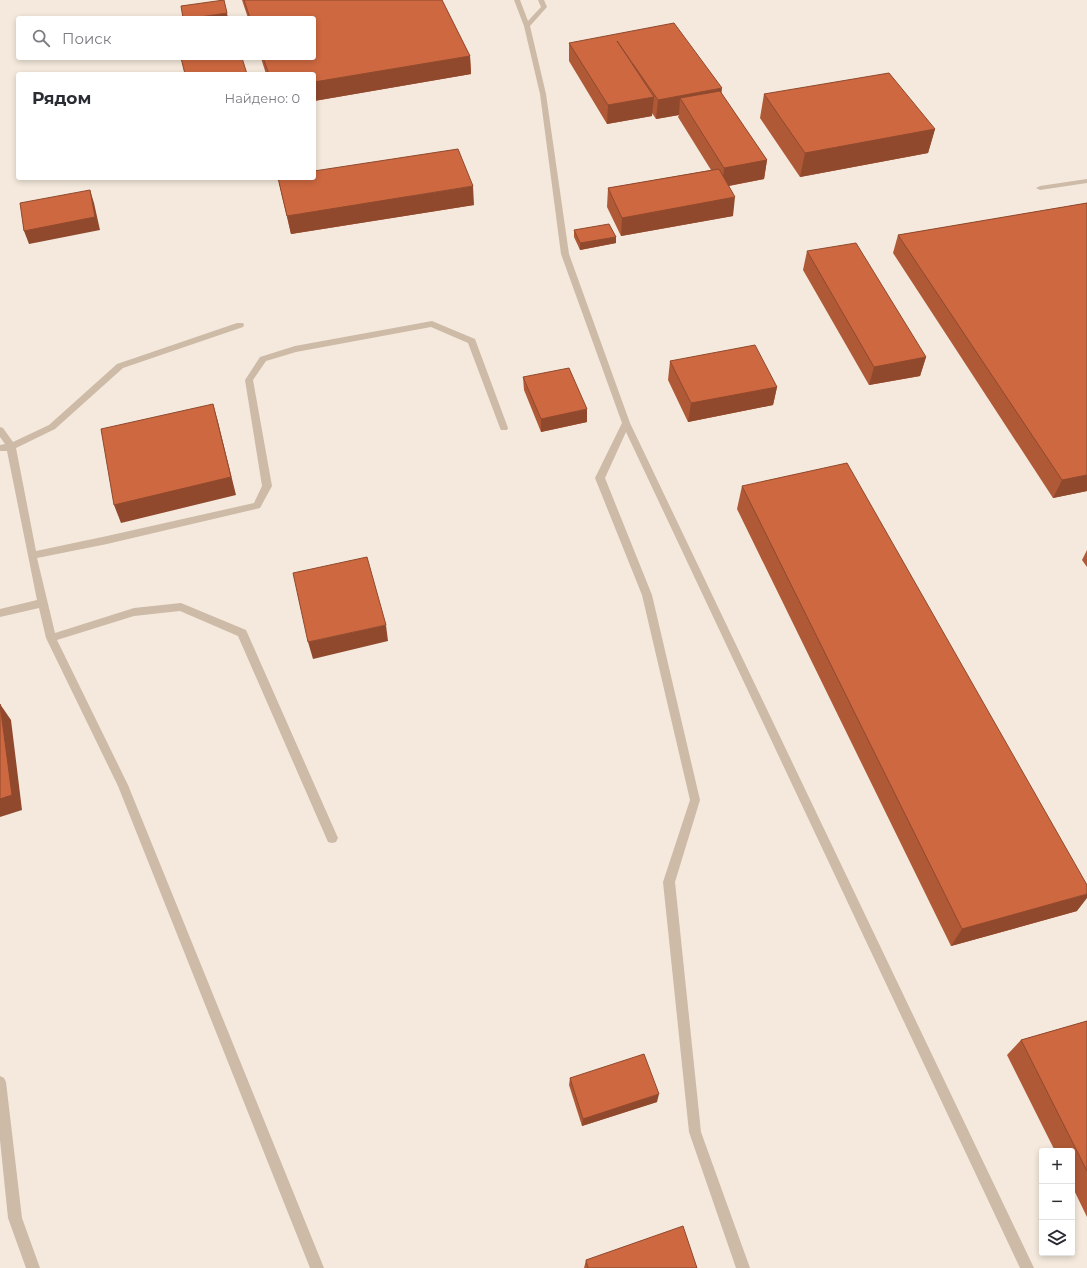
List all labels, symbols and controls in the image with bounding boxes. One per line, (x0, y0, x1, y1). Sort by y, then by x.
search box (16, 16, 316, 60)
icon: search (30, 27, 52, 49)
text: Поиск (62, 29, 111, 48)
text: Рядом (32, 88, 91, 108)
text: Найдено: 0 (224, 90, 300, 106)
map controls (1039, 1148, 1075, 1256)
button: + (1039, 1148, 1075, 1184)
button: − (1039, 1184, 1075, 1220)
button: layers (1039, 1220, 1075, 1256)

